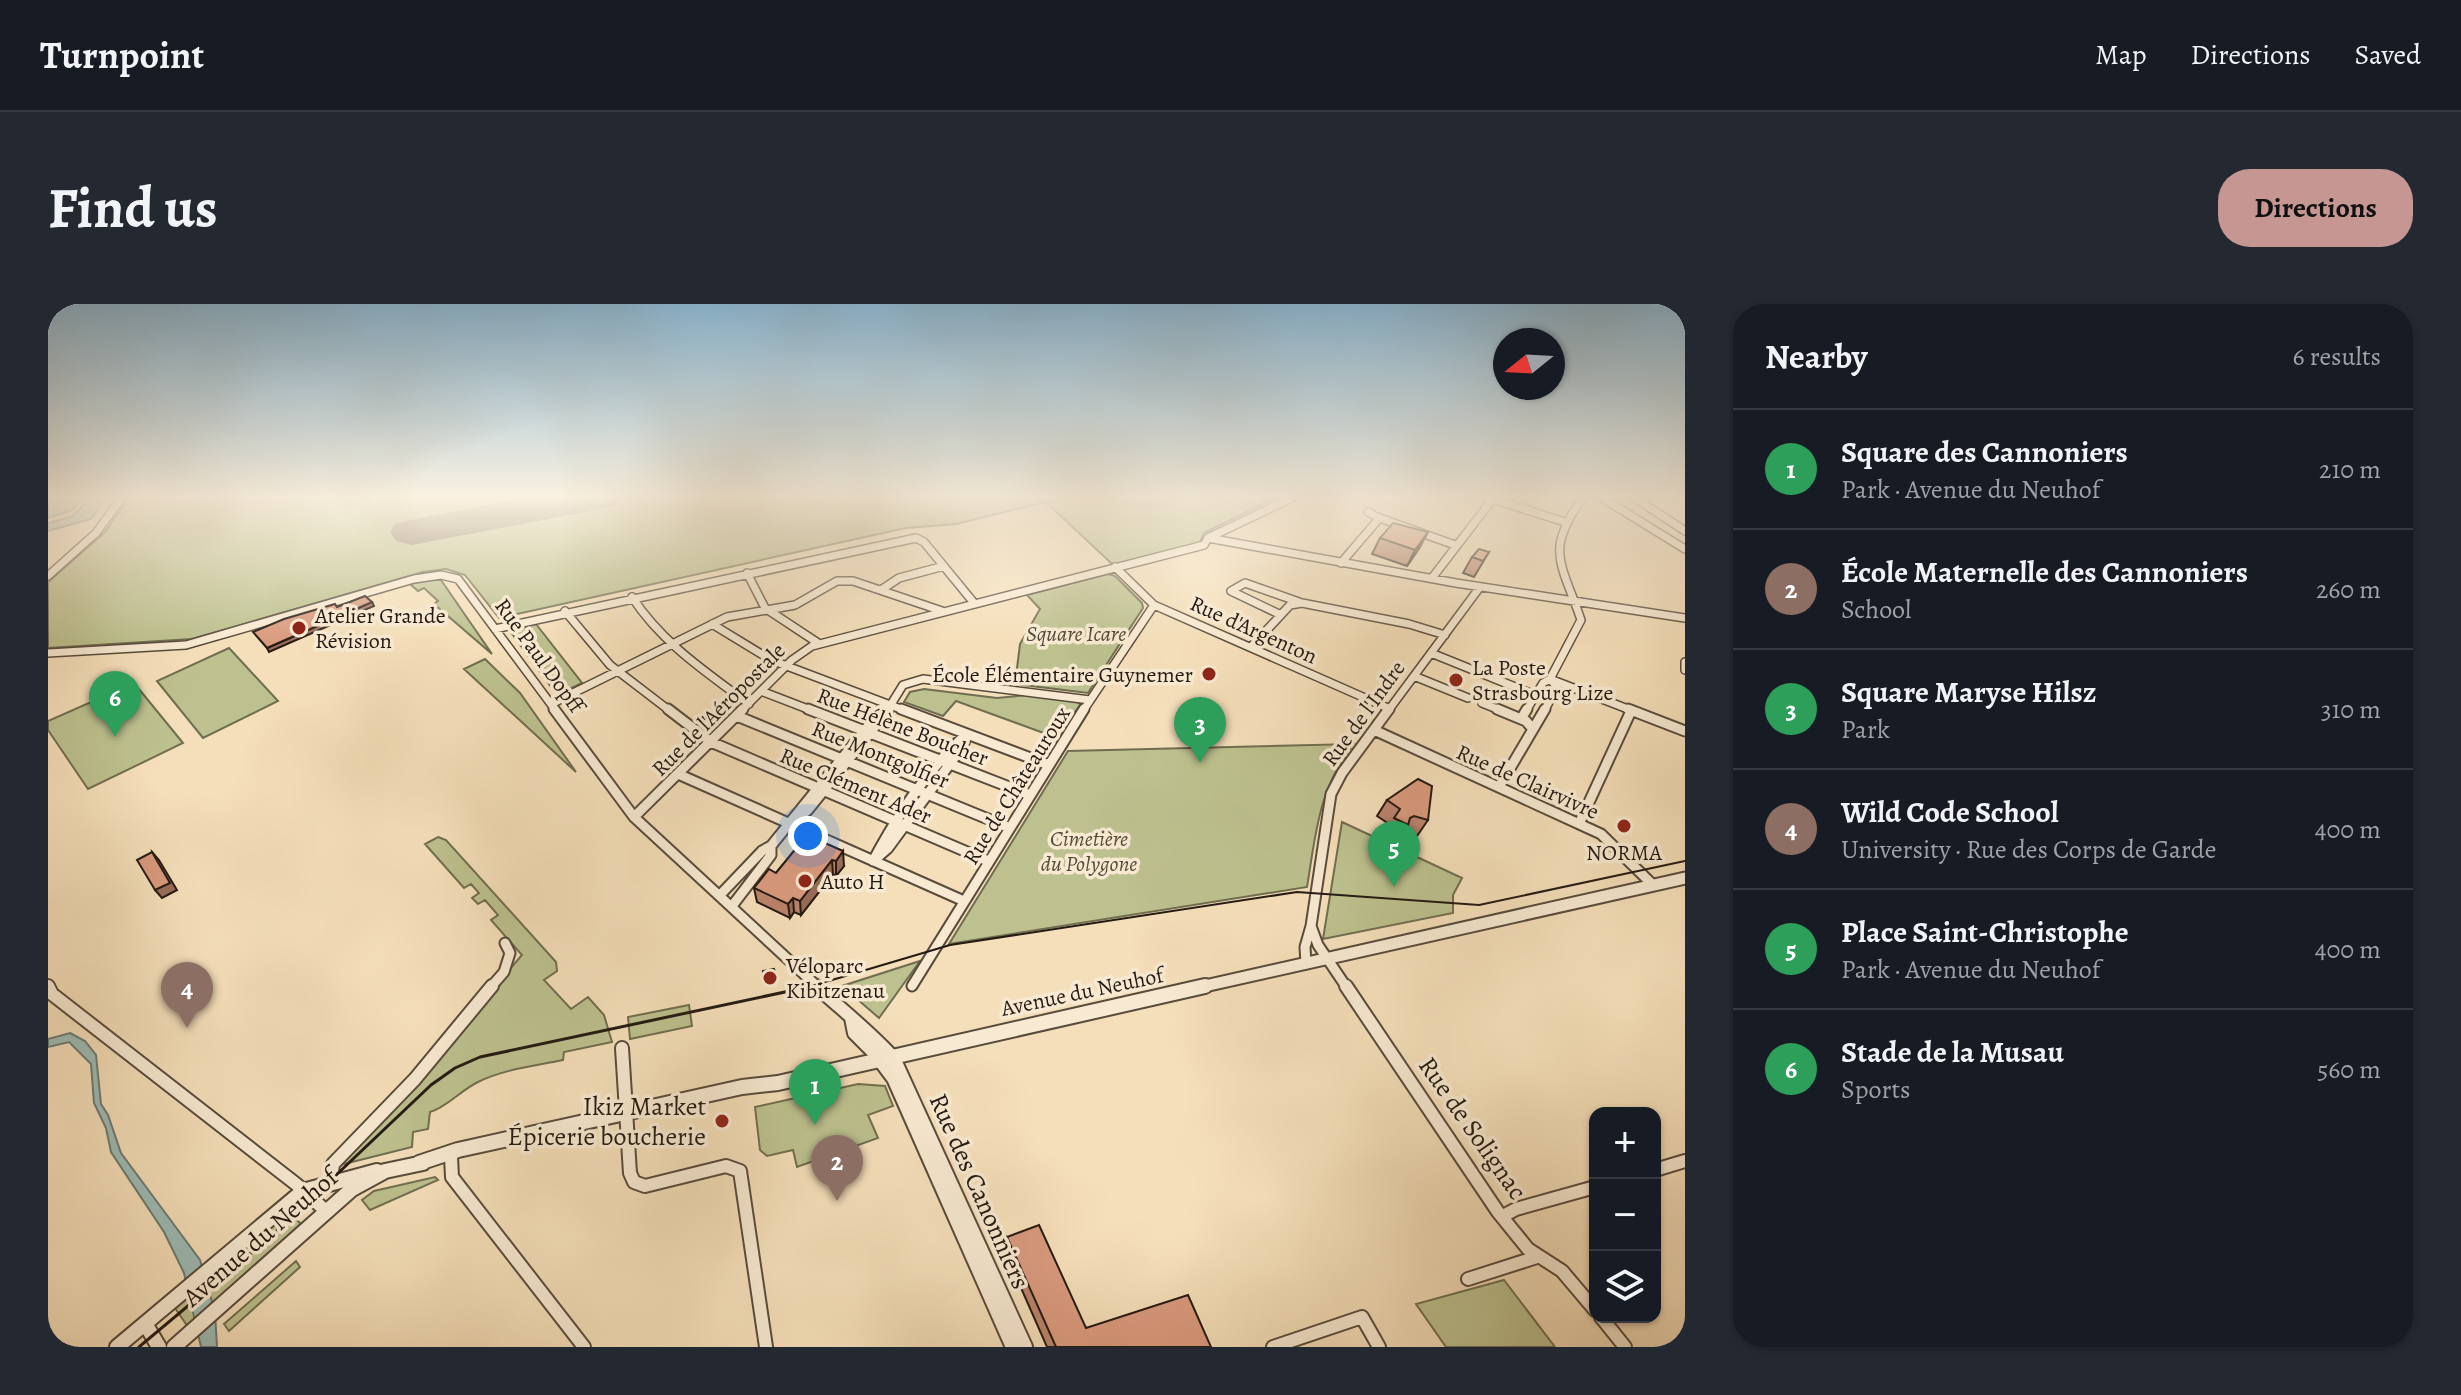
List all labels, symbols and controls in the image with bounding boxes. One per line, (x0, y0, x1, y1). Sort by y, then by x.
text: Turnpoint (40, 29, 204, 81)
text: Map (2095, 36, 2146, 74)
text: Directions (2190, 36, 2311, 74)
text: Saved (2355, 36, 2421, 74)
button: Directions (2218, 169, 2413, 247)
text: Find us (48, 170, 218, 246)
north arrow (1493, 328, 1565, 400)
text: Nearby (1765, 333, 1868, 380)
text: 6 results (2293, 339, 2381, 374)
text: Square des Cannoniers (1841, 432, 2128, 472)
text: 1 (1786, 452, 1796, 487)
text: 210 m (2319, 452, 2381, 487)
text: Park · Avenue du Neuhof (1841, 472, 2100, 507)
text: École Maternelle des Cannoniers (1841, 552, 2248, 592)
text: 2 (1785, 572, 1797, 607)
text: 260 m (2316, 572, 2381, 607)
street label: Rue d'Argenton (1185, 588, 1322, 671)
street label: Rue Paul Dopff (488, 592, 592, 721)
text: School (1841, 592, 1911, 627)
place label: Atelier Grande Révision (314, 601, 446, 656)
marker: Atelier Grande Révision (290, 619, 308, 637)
park label: Square Icare (1026, 619, 1126, 649)
street label: Rue de l'Aéropostale (645, 636, 792, 783)
place label: La Poste Strasbourg Lize (1472, 653, 1613, 708)
street label: Rue de l'Indre (1315, 655, 1412, 772)
place label: École Élémentaire Guynemer (932, 660, 1193, 690)
marker: École Élémentaire Guynemer (1200, 665, 1218, 683)
pin: 6 (89, 671, 141, 737)
marker: La Poste Strasbourg Lize (1447, 671, 1465, 689)
text: Square Maryse Hilsz (1841, 672, 2096, 712)
street label: Rue Hélène Boucher (813, 680, 993, 773)
text: 3 (1785, 692, 1797, 727)
text: 310 m (2321, 692, 2381, 727)
pin: 3 (1174, 697, 1226, 763)
street label: Rue de Châteauroux (956, 700, 1078, 870)
text: Park (1841, 712, 1890, 747)
street label: Rue Montgolfier (807, 714, 954, 796)
street label: Rue de Clairvivre (1452, 737, 1604, 827)
street label: Rue Clément Ader (775, 740, 936, 831)
text: Wild Code School (1841, 792, 2059, 832)
text: 4 (1785, 812, 1797, 847)
text: 400 m (2315, 812, 2381, 847)
your location (788, 816, 828, 856)
marker: NORMA (1615, 817, 1633, 835)
pin: 5 (1368, 821, 1420, 887)
park label: Cimetière du Polygone (1041, 824, 1137, 879)
text: University · Rue des Corps de Garde (1841, 832, 2216, 867)
place label: NORMA (1586, 838, 1663, 868)
place label: Auto H (820, 867, 884, 897)
marker: Auto H (796, 872, 814, 890)
text: Place Saint-Christophe (1841, 912, 2129, 952)
text: 5 (1785, 932, 1797, 967)
text: 400 m (2315, 932, 2381, 967)
place label: Véloparc Kibitzenau (785, 951, 885, 1006)
text: Park · Avenue du Neuhof (1841, 952, 2100, 987)
street label: Avenue du Neuhof (997, 960, 1169, 1024)
pin: 4 (161, 962, 213, 1028)
marker: Véloparc Kibitzenau (761, 969, 779, 987)
text: Stade de la Musau (1841, 1032, 2064, 1072)
street label: Rue de Solignac (1410, 1050, 1535, 1207)
text: 6 (1785, 1052, 1797, 1087)
text: 560 m (2317, 1052, 2381, 1087)
pin: 1 (789, 1059, 841, 1125)
text: Sports (1841, 1072, 1910, 1107)
street label: Rue des Canonniers (921, 1088, 1038, 1295)
place label: Ikiz Market Épicerie boucherie (507, 1089, 706, 1154)
map controls (1589, 1107, 1661, 1323)
button: + (1589, 1107, 1661, 1179)
marker: Ikiz Market Épicerie boucherie (713, 1112, 731, 1130)
pin: 2 (811, 1135, 863, 1201)
street label: Avenue du Neuhof (174, 1158, 348, 1315)
button: − (1589, 1179, 1661, 1251)
button: layers (1589, 1251, 1661, 1323)

